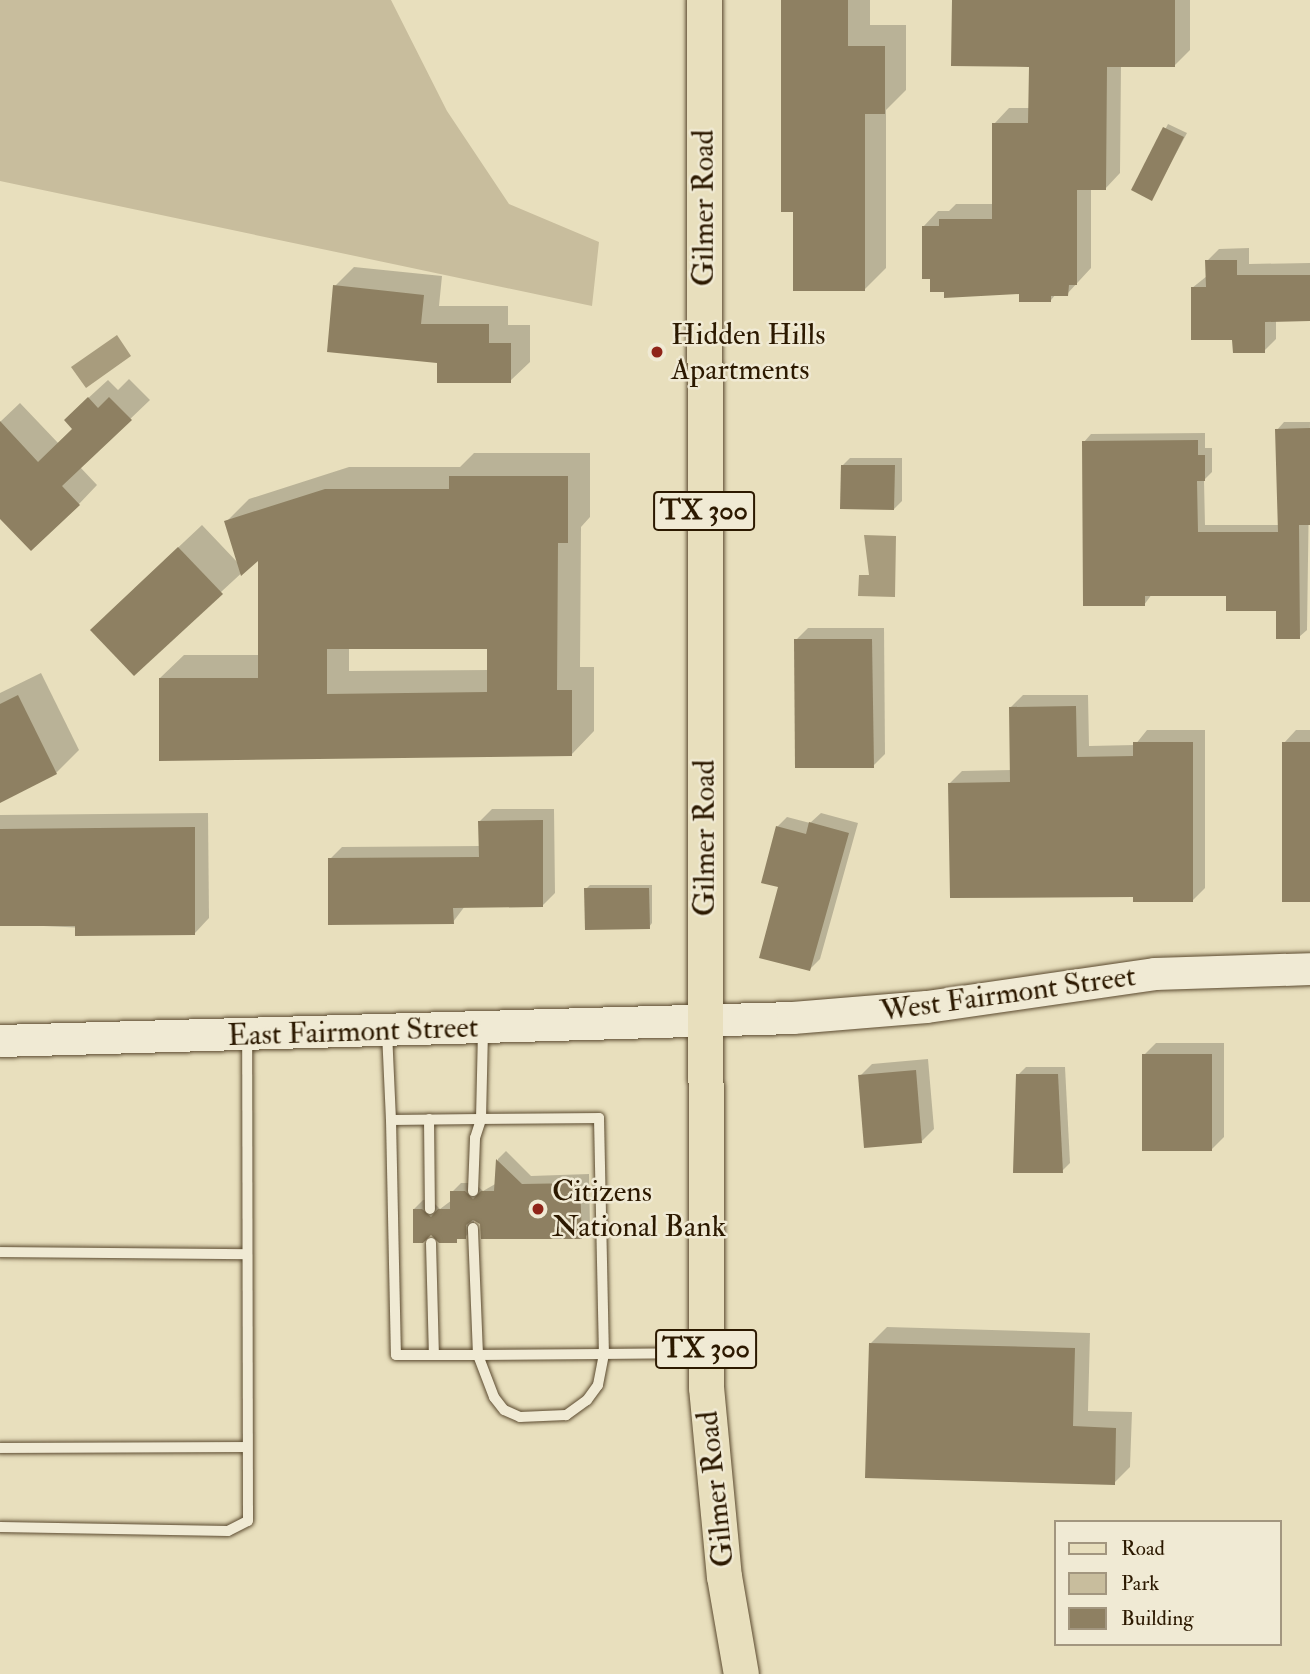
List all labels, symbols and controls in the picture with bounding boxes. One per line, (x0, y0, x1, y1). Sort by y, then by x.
street label: Gilmer Road (686, 130, 722, 286)
place label: Hidden Hills Apartments (671, 317, 825, 388)
marker: Hidden Hills Apartments (649, 344, 665, 360)
road number: TX 300 (652, 486, 756, 536)
street label: Gilmer Road (687, 760, 723, 916)
street label: West Fairmont Street (878, 958, 1138, 1030)
street label: East Fairmont Street (227, 1010, 479, 1054)
place label: Citizens National Bank (552, 1174, 726, 1244)
marker: Citizens National Bank (530, 1201, 546, 1217)
road number: TX 300 (654, 1324, 758, 1374)
street label: Gilmer Road (690, 1409, 742, 1569)
legend (1054, 1520, 1282, 1646)
text: Road (1121, 1535, 1165, 1562)
text: Park (1121, 1570, 1159, 1597)
text: Building (1121, 1605, 1194, 1632)

